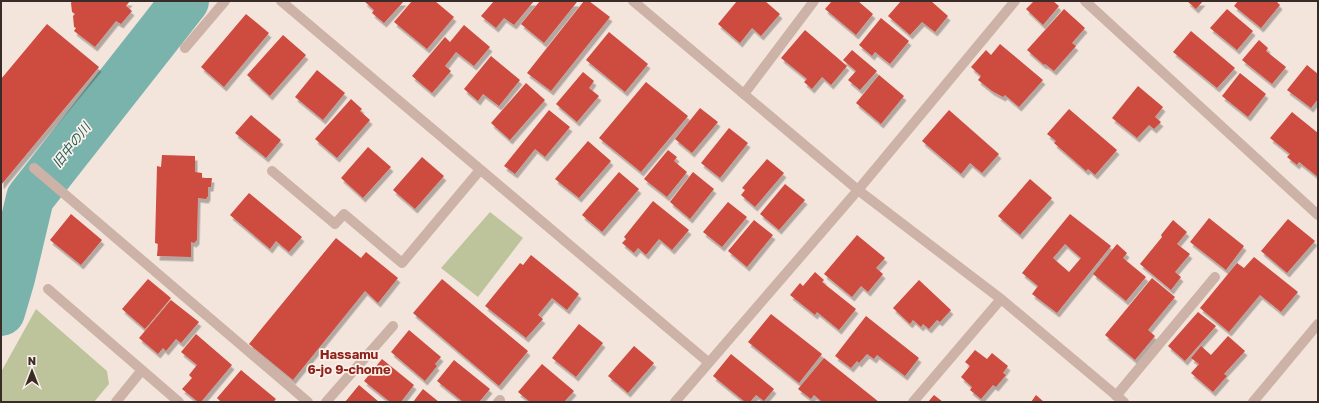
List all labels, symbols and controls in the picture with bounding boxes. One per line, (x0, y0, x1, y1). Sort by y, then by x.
water label: 旧中の川 (49, 118, 95, 170)
district label: Hassamu 6-jo 9-chome (307, 346, 391, 377)
north arrow (12, 351, 52, 391)
text: N (28, 354, 36, 367)

